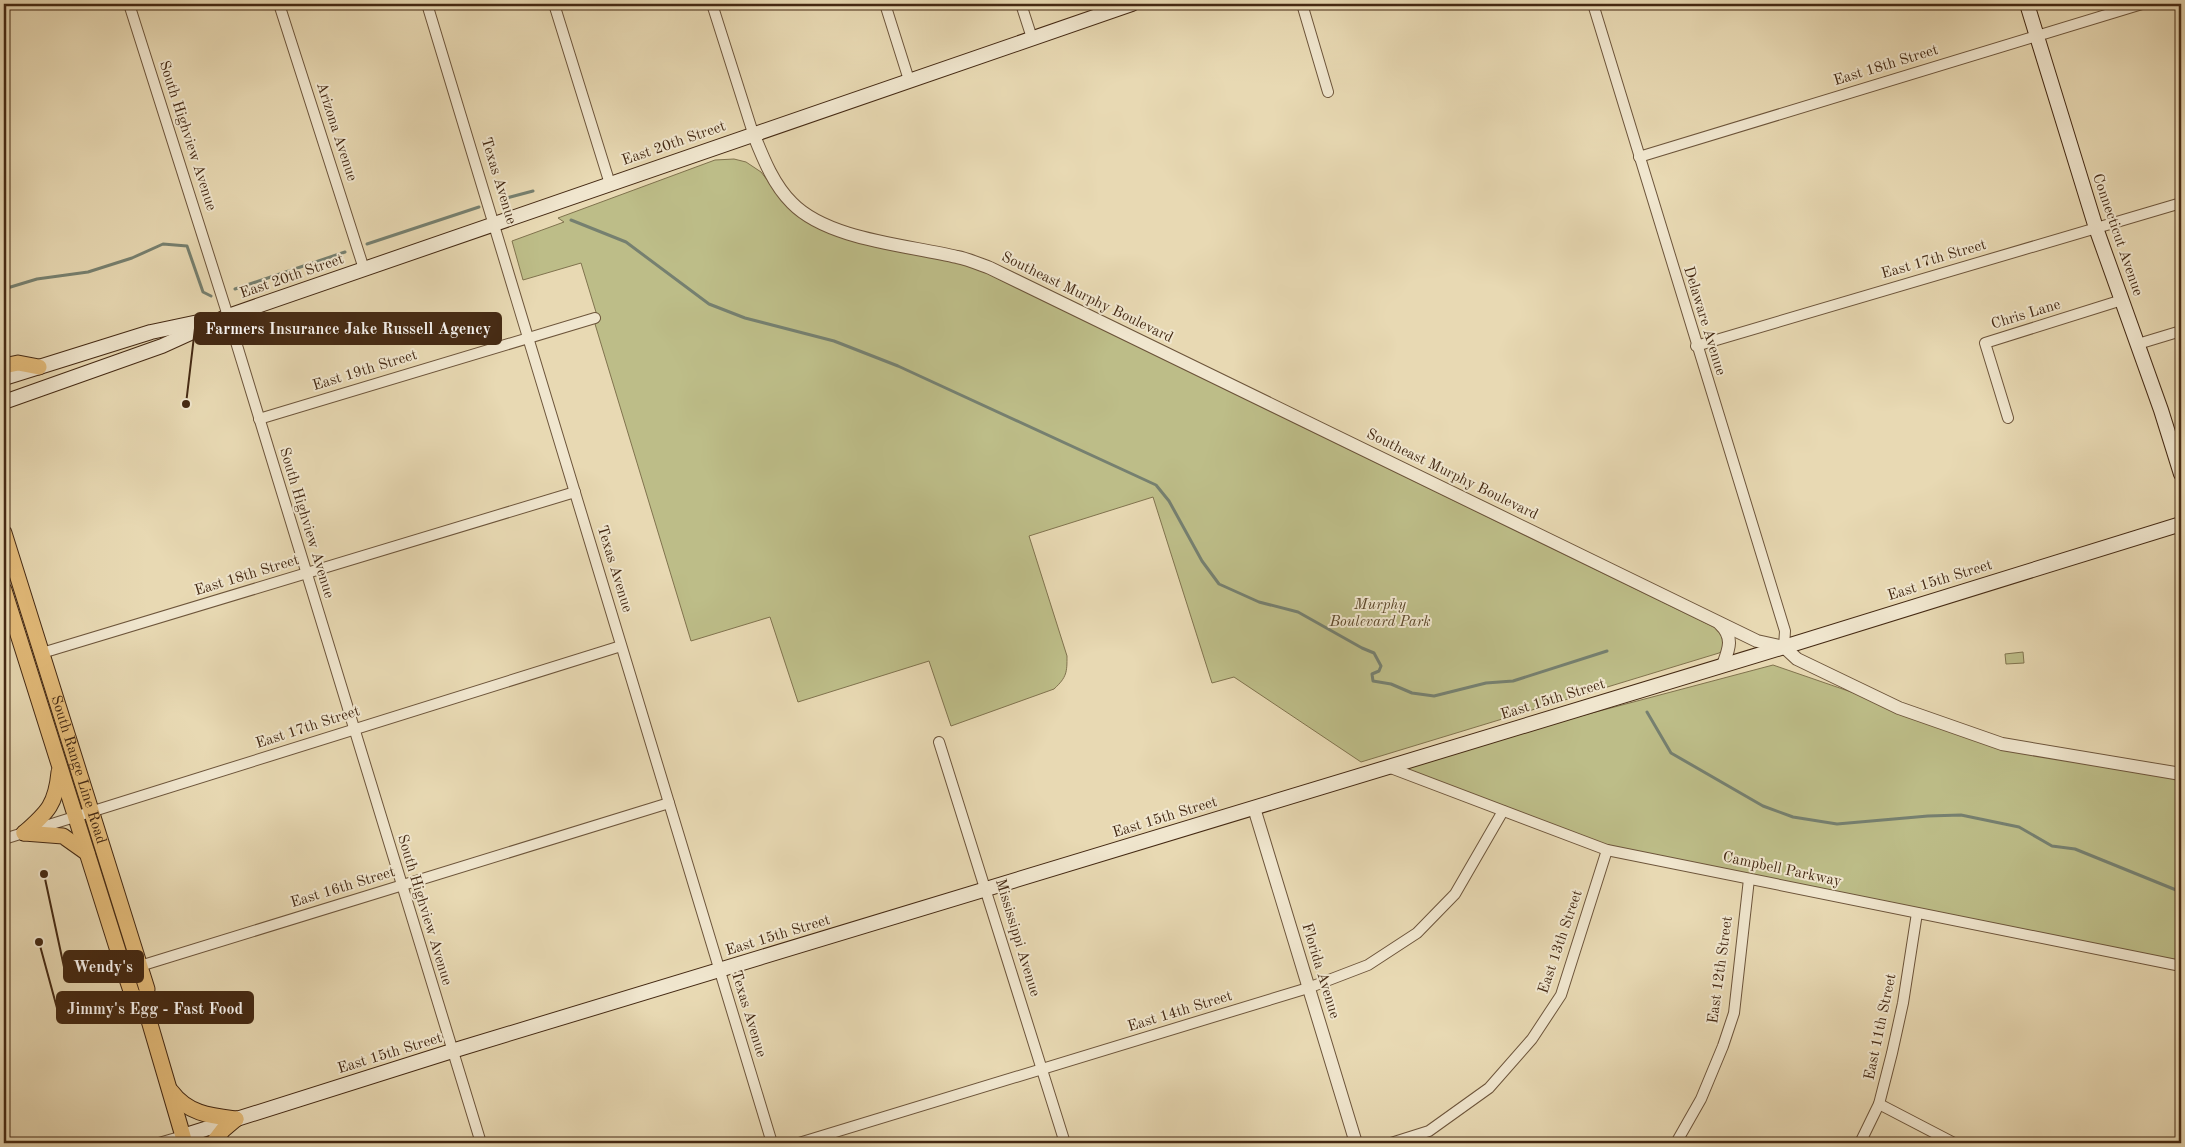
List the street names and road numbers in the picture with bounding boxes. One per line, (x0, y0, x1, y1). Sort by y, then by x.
street label: East 18th Street (1832, 43, 1940, 89)
street label: South Highview Avenue (156, 59, 218, 213)
street label: Arizona Avenue (313, 81, 359, 183)
street label: East 20th Street (620, 119, 728, 169)
street label: Texas Avenue (478, 136, 518, 226)
street label: Connecticut Avenue (2089, 172, 2145, 298)
street label: East 17th Street (1880, 238, 1988, 282)
street label: Southeast Murphy Boulevard (999, 250, 1175, 346)
street label: East 20th Street (238, 252, 346, 302)
street label: Delaware Avenue (1680, 265, 1728, 377)
street label: Chris Lane (1990, 297, 2063, 333)
street label: East 19th Street (311, 348, 419, 394)
street label: Southeast Murphy Boulevard (1364, 427, 1540, 523)
street label: South Highview Avenue (276, 446, 336, 600)
street label: Texas Avenue (594, 524, 634, 614)
street label: East 18th Street (193, 553, 301, 599)
street label: East 15th Street (1886, 558, 1994, 604)
street label: East 15th Street (1499, 677, 1607, 723)
street label: South Range Line Road (48, 694, 109, 846)
street label: East 17th Street (254, 704, 362, 752)
street label: East 15th Street (1111, 795, 1219, 841)
street label: South Highview Avenue (394, 833, 454, 987)
street label: Campbell Parkway (1721, 850, 1843, 890)
street label: East 16th Street (289, 865, 397, 911)
street label: Mississippi Avenue (992, 877, 1042, 999)
street label: East 13th Street (1536, 888, 1586, 996)
street label: East 15th Street (724, 913, 832, 959)
street label: East 12th Street (1706, 915, 1736, 1025)
street label: Florida Avenue (1298, 922, 1342, 1021)
street label: Texas Avenue (728, 969, 768, 1059)
street label: East 11th Street (1862, 972, 1900, 1082)
street label: East 14th Street (1126, 989, 1234, 1035)
street label: East 15th Street (336, 1031, 444, 1077)

